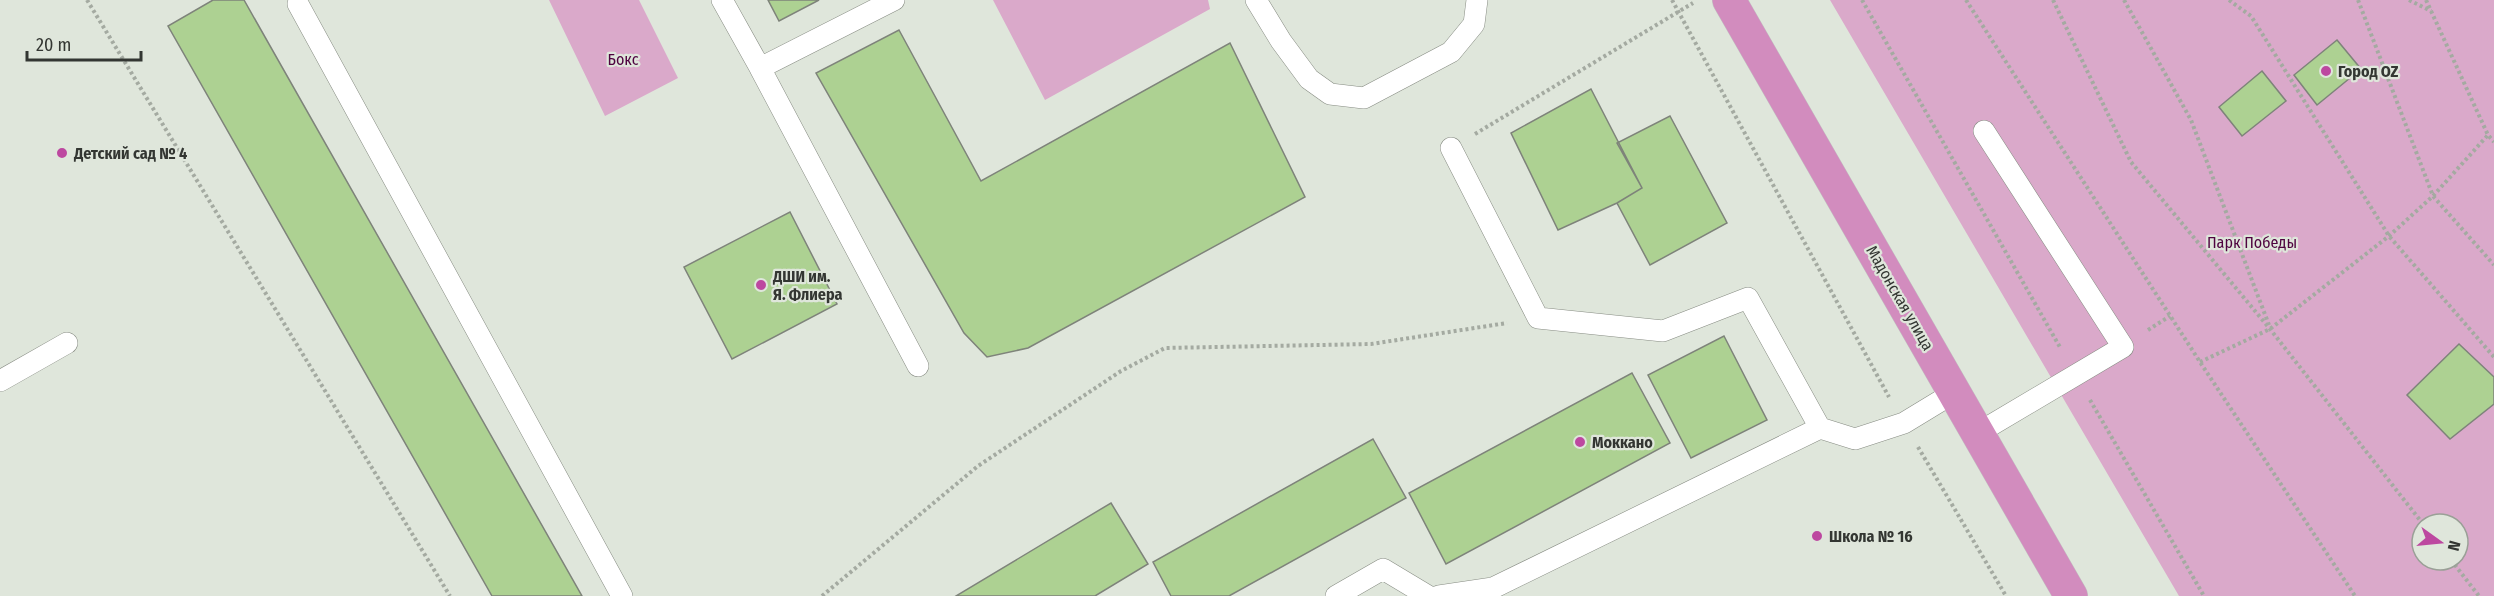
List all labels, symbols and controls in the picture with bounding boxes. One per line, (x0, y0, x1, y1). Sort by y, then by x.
scale bar (27, 24, 141, 62)
text: 20 m (36, 34, 71, 56)
park label: Бокс (607, 50, 639, 69)
place label: Город OZ (2338, 62, 2399, 81)
marker: Город OZ (2319, 64, 2333, 78)
place label: Детский сад № 4 (73, 144, 187, 163)
marker: Детский сад № 4 (55, 146, 69, 160)
park label: Парк Победы (2207, 233, 2297, 252)
street label: Мадонская улица (1862, 242, 1938, 354)
place label: ДШИ им. Я. Флиера (772, 267, 842, 304)
marker: ДШИ им. Я. Флиера (754, 278, 768, 292)
place label: Моккано (1592, 433, 1653, 452)
marker: Моккано (1573, 435, 1587, 449)
north arrow (2410, 512, 2470, 572)
place label: Школа № 16 (1829, 527, 1913, 546)
marker: Школа № 16 (1810, 529, 1824, 543)
text: N (2444, 539, 2464, 553)

